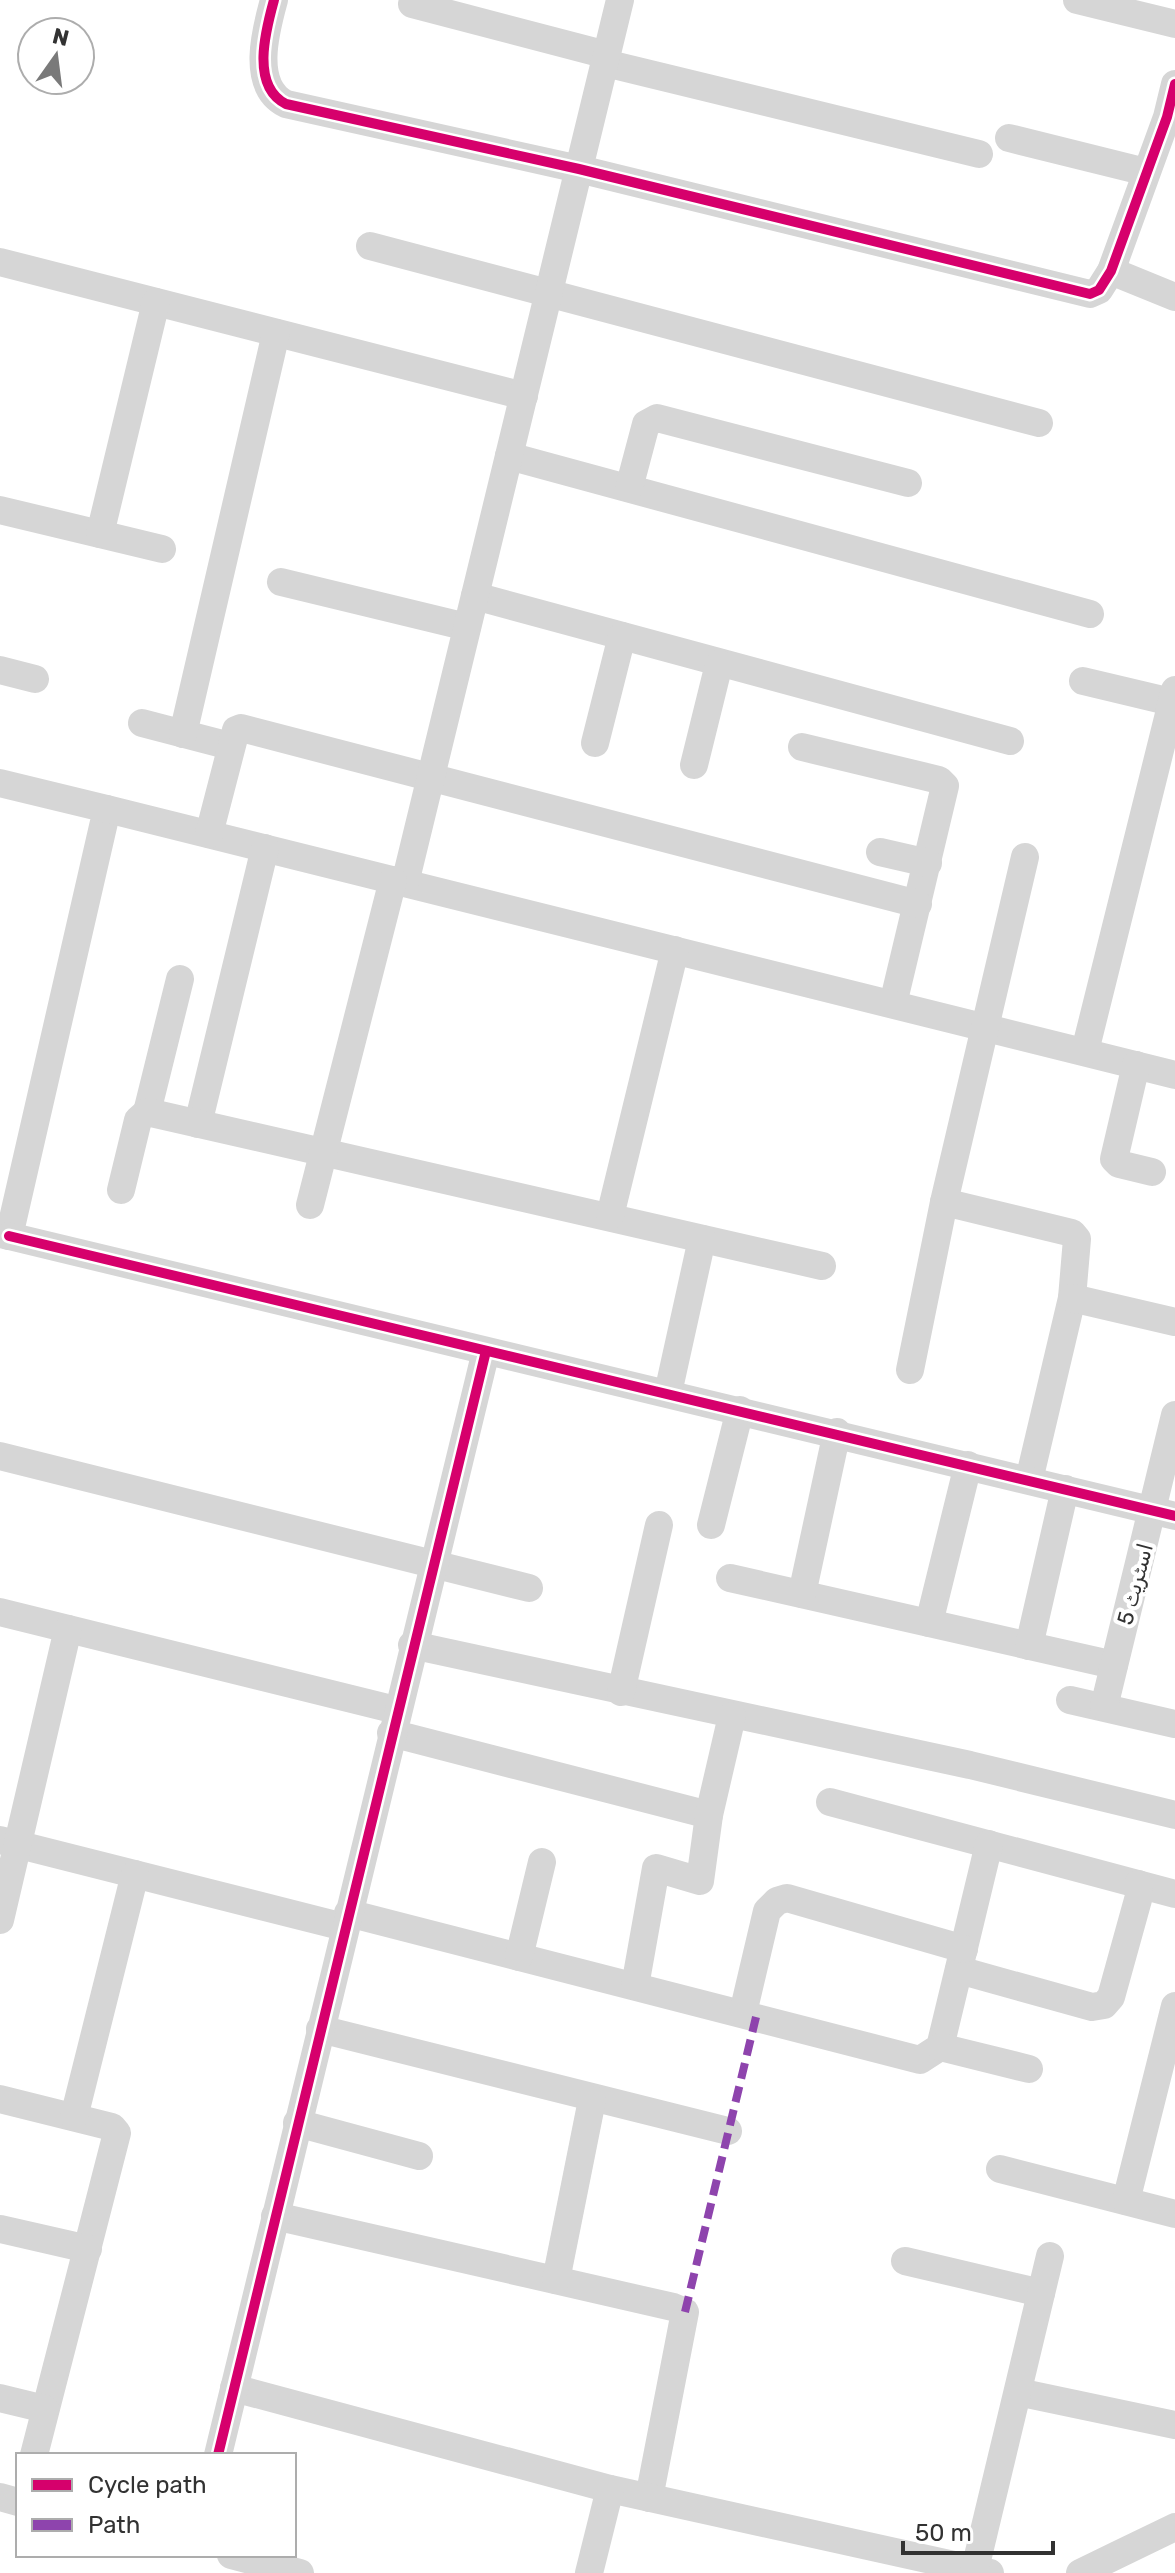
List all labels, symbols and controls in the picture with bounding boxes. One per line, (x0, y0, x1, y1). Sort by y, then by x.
north arrow (16, 16, 96, 96)
text: N (50, 22, 72, 52)
street label: اسٹریٹ 5 (1111, 1540, 1159, 1628)
legend (16, 2453, 296, 2557)
text: Cycle path (88, 2471, 207, 2499)
scale bar (903, 2505, 1053, 2555)
text: Path (88, 2511, 140, 2539)
text: 50 m (915, 2519, 972, 2547)

